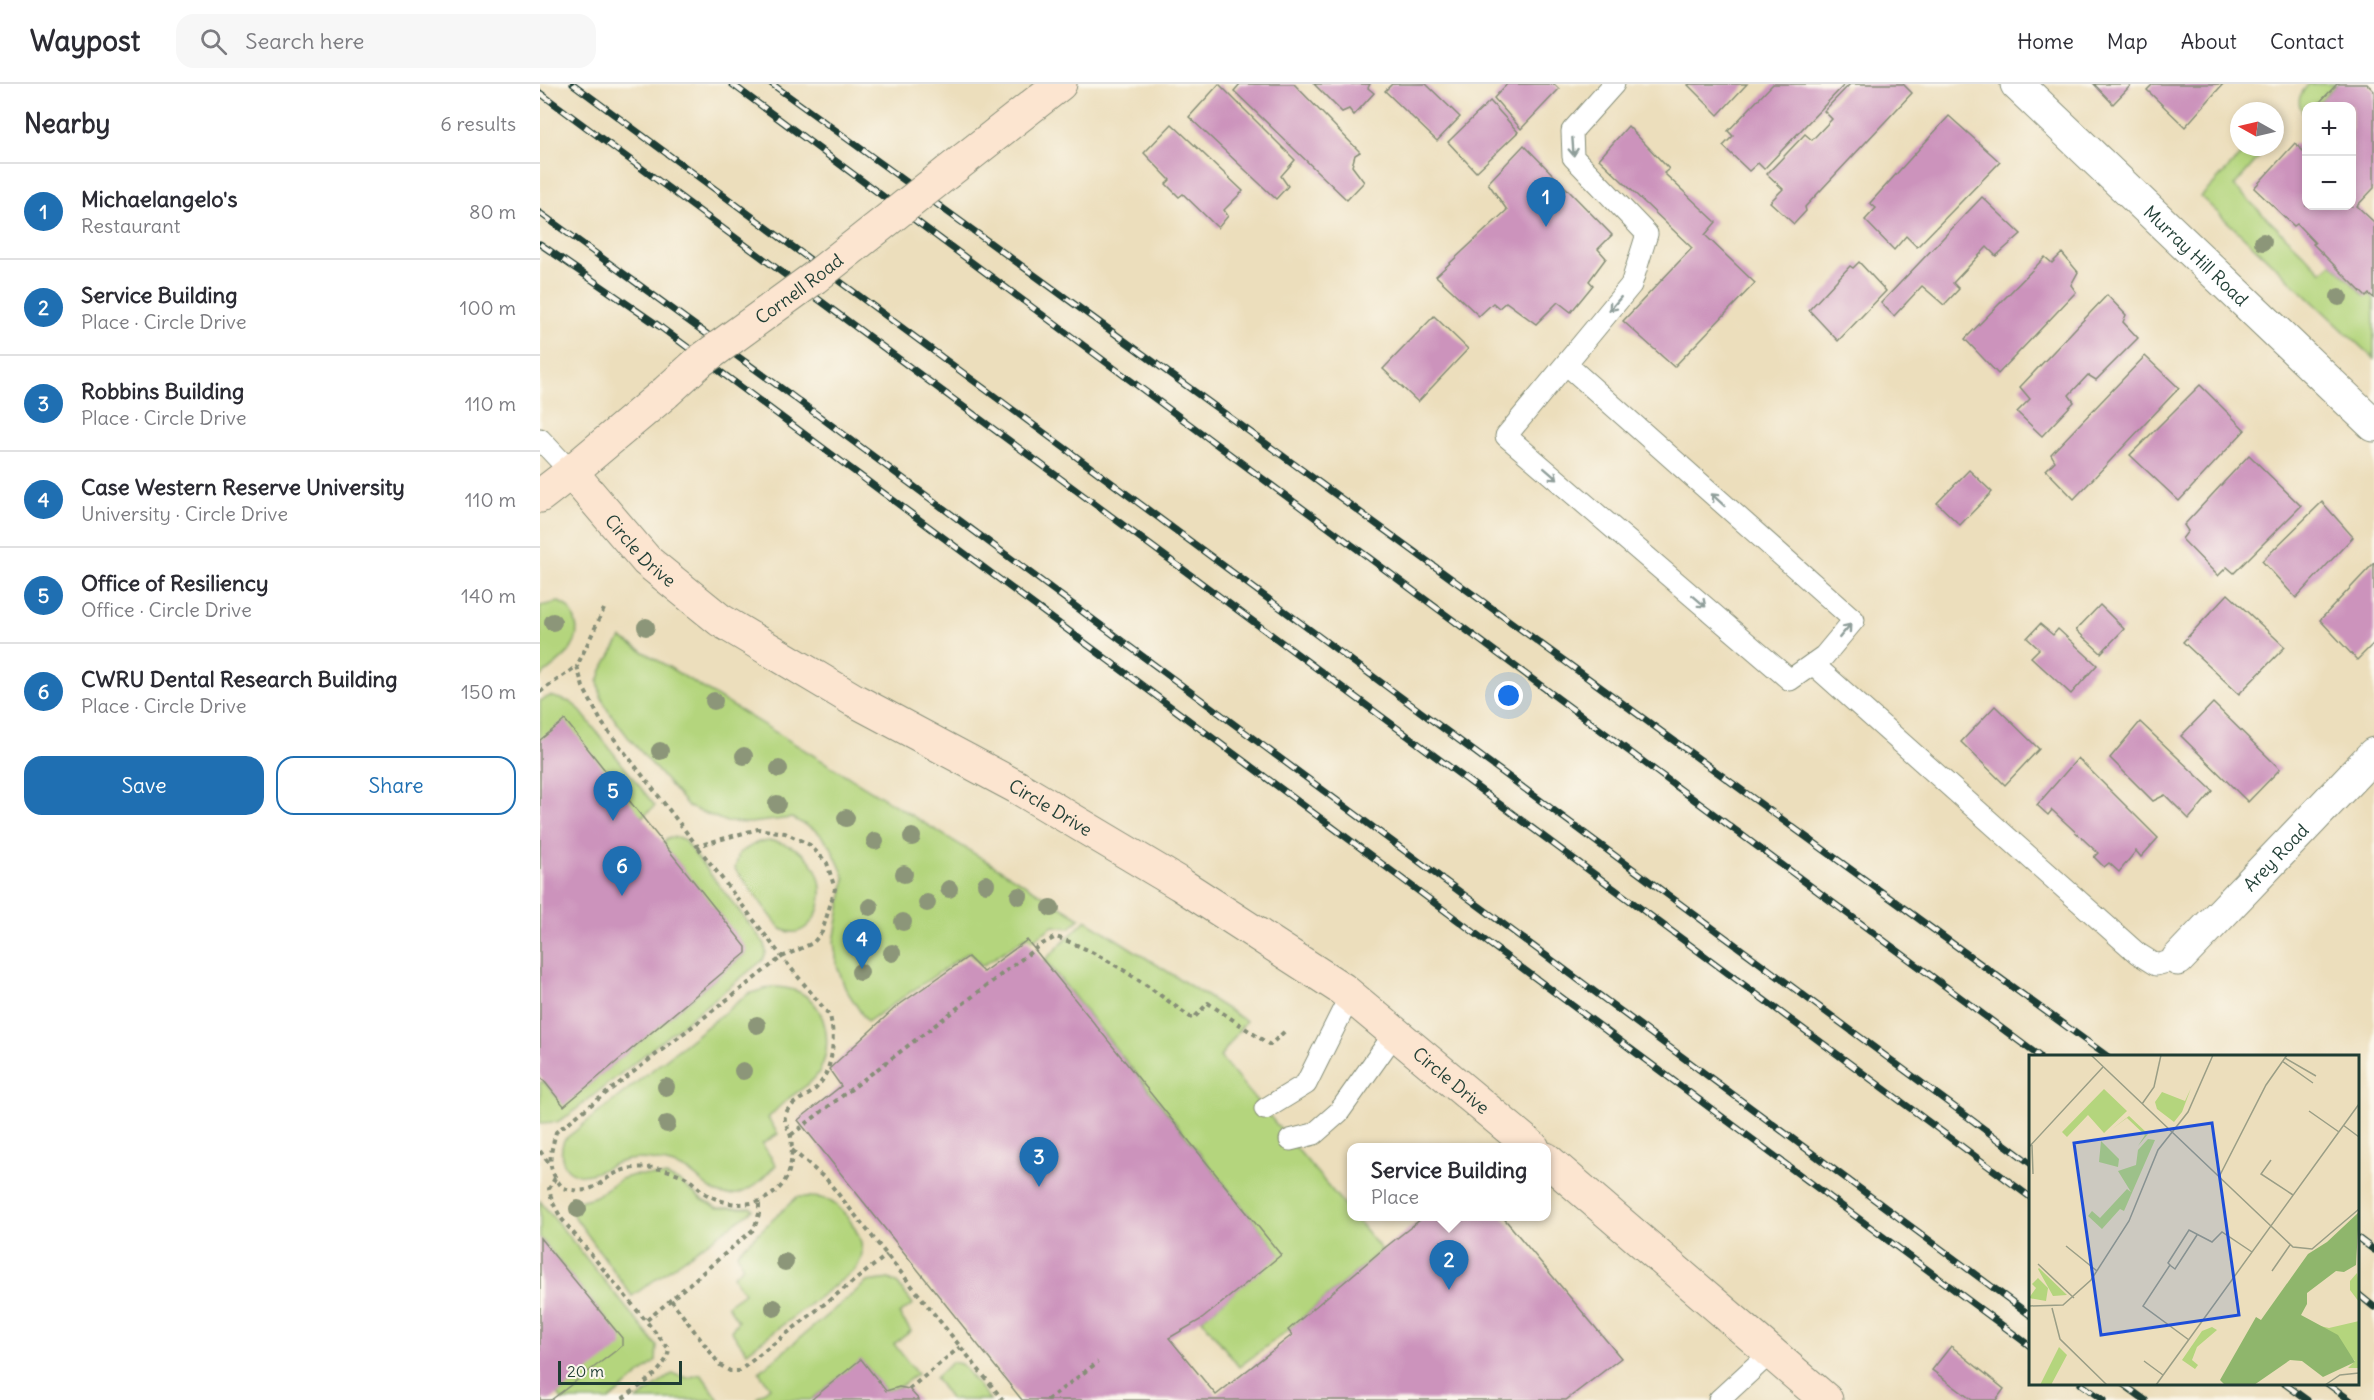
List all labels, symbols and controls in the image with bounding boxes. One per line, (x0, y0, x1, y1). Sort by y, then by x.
search box (176, 14, 596, 68)
text: Waypost (30, 23, 140, 59)
icon: search (197, 25, 230, 58)
text: Search here (245, 27, 364, 55)
text: Home (2017, 28, 2074, 55)
text: Map (2107, 28, 2148, 55)
text: About (2181, 28, 2237, 55)
text: Contact (2270, 28, 2344, 55)
north arrow (2230, 102, 2284, 156)
map controls (2302, 102, 2356, 210)
button: + (2302, 102, 2356, 156)
text: Nearby (24, 107, 110, 140)
text: 6 results (440, 111, 516, 136)
one-way arrow (1567, 137, 1578, 157)
button: − (2302, 156, 2356, 210)
pin: 1 (1526, 178, 1566, 227)
text: Michaelangelo's (81, 185, 237, 213)
text: 1 (40, 199, 47, 224)
text: 80 m (469, 199, 516, 224)
street label: Murray Hill Road (2139, 200, 2254, 311)
text: Restaurant (81, 213, 180, 238)
street label: Cornell Road (750, 248, 848, 329)
text: Service Building (81, 281, 238, 309)
text: 2 (38, 295, 49, 320)
text: 100 m (459, 295, 516, 320)
one-way arrow (1609, 296, 1622, 312)
text: Place · Circle Drive (81, 309, 247, 334)
text: Robbins Building (81, 377, 244, 405)
text: 3 (38, 391, 49, 416)
text: 110 m (465, 391, 516, 416)
text: Place · Circle Drive (81, 405, 247, 430)
one-way arrow (1543, 467, 1558, 481)
text: Case Western Reserve University (81, 473, 405, 501)
text: 4 (38, 487, 49, 512)
text: 110 m (465, 487, 516, 512)
one-way arrow (1711, 493, 1726, 507)
text: University · Circle Drive (81, 501, 288, 526)
street label: Circle Drive (600, 509, 681, 592)
text: Office of Resiliency (81, 569, 268, 597)
text: 5 (38, 583, 49, 608)
text: 140 m (461, 583, 516, 608)
one-way arrow (1691, 594, 1706, 608)
text: Office · Circle Drive (81, 597, 252, 622)
one-way arrow (1838, 623, 1851, 639)
text: CWRU Dental Research Building (81, 665, 398, 693)
text: 6 (38, 679, 49, 704)
text: 150 m (461, 679, 516, 704)
your location (1494, 681, 1523, 710)
text: Place · Circle Drive (81, 693, 247, 718)
button: Save (24, 756, 264, 815)
button: Share (276, 756, 516, 815)
pin: 5 (594, 772, 632, 821)
street label: Circle Drive (1005, 773, 1097, 841)
street label: Arey Road (2238, 818, 2313, 896)
pin: 6 (602, 846, 641, 896)
pin: 4 (842, 920, 882, 969)
street label: Circle Drive (1408, 1042, 1495, 1119)
inset map (2029, 1055, 2359, 1385)
pin: 3 (1020, 1138, 1058, 1187)
popup (1347, 1143, 1551, 1221)
text: Service Building (1371, 1156, 1527, 1184)
text: Place (1371, 1184, 1419, 1209)
pin: 2 (1430, 1240, 1468, 1290)
scale bar (558, 1358, 682, 1386)
text: 20 m (567, 1361, 604, 1381)

